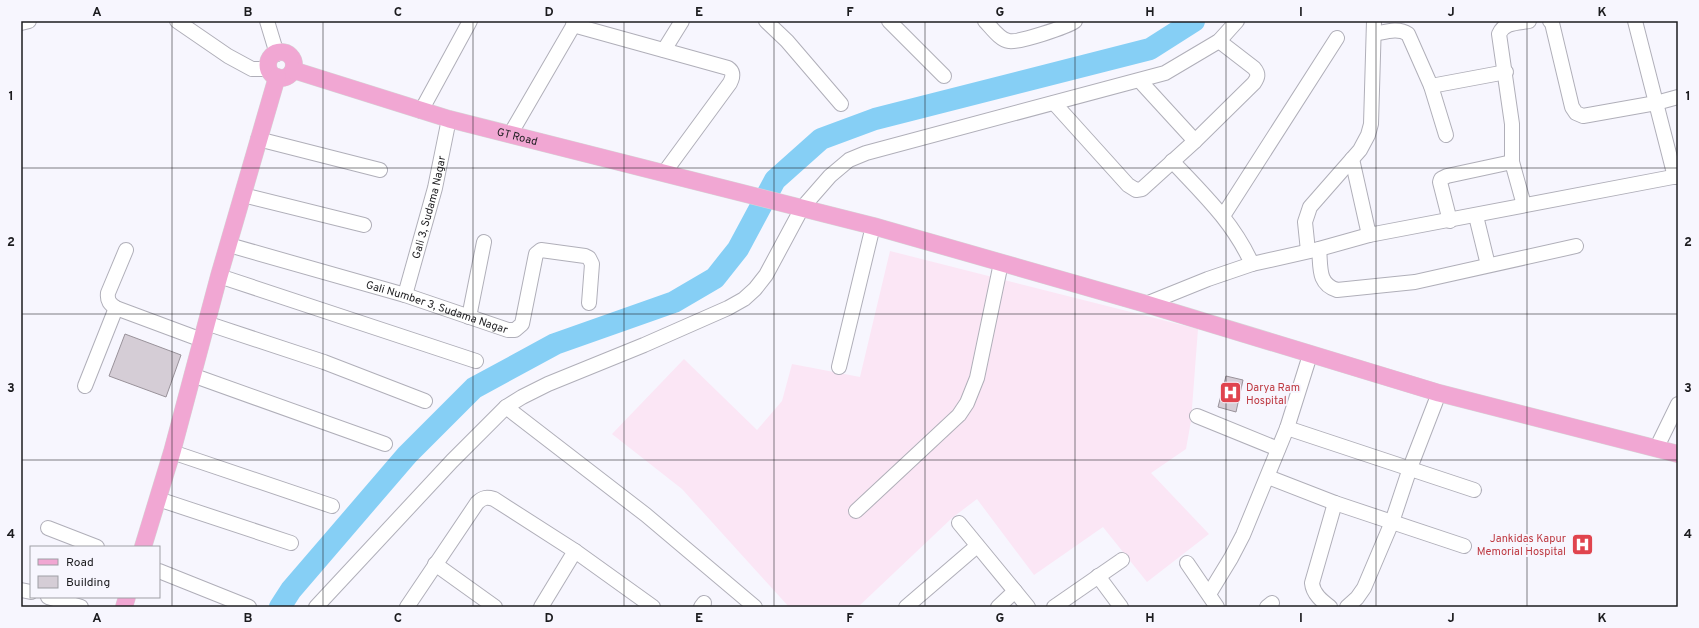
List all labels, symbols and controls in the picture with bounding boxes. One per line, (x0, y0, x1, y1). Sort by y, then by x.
text: A (92, 5, 102, 21)
text: B (244, 5, 253, 21)
text: C (394, 5, 402, 21)
text: D (544, 5, 554, 21)
text: E (695, 5, 703, 21)
text: F (846, 5, 854, 21)
text: G (996, 5, 1005, 21)
text: H (1145, 5, 1155, 21)
text: I (1299, 5, 1303, 21)
text: J (1447, 5, 1455, 21)
text: K (1597, 5, 1607, 21)
text: 1 (8, 89, 14, 105)
text: 1 (1685, 89, 1691, 105)
street label: GT Road (495, 125, 539, 149)
street label: Gali 3, Sudama Nagar (410, 154, 450, 261)
text: 2 (7, 235, 15, 251)
text: 2 (1684, 235, 1692, 251)
street label: Gali Number 3, Sudama Nagar (364, 278, 510, 338)
hospital icon: Darya Ram Hospital (1218, 380, 1244, 406)
text: 3 (7, 381, 15, 397)
place label: Darya Ram Hospital (1246, 381, 1300, 408)
text: 3 (1684, 381, 1692, 397)
text: 4 (7, 527, 15, 543)
text: 4 (1684, 527, 1692, 543)
hospital icon: Jankidas Kapur Memorial Hospital (1569, 531, 1595, 557)
place label: Jankidas Kapur Memorial Hospital (1477, 532, 1567, 559)
legend (30, 546, 160, 598)
text: Road (66, 555, 94, 571)
text: Building (66, 575, 110, 591)
text: A (92, 611, 102, 627)
text: B (244, 611, 253, 627)
text: C (394, 611, 402, 627)
text: D (544, 611, 554, 627)
text: E (695, 611, 703, 627)
text: F (846, 611, 854, 627)
text: G (996, 611, 1005, 627)
text: H (1145, 611, 1155, 627)
text: I (1299, 611, 1303, 627)
text: J (1447, 611, 1455, 627)
text: K (1597, 611, 1607, 627)

